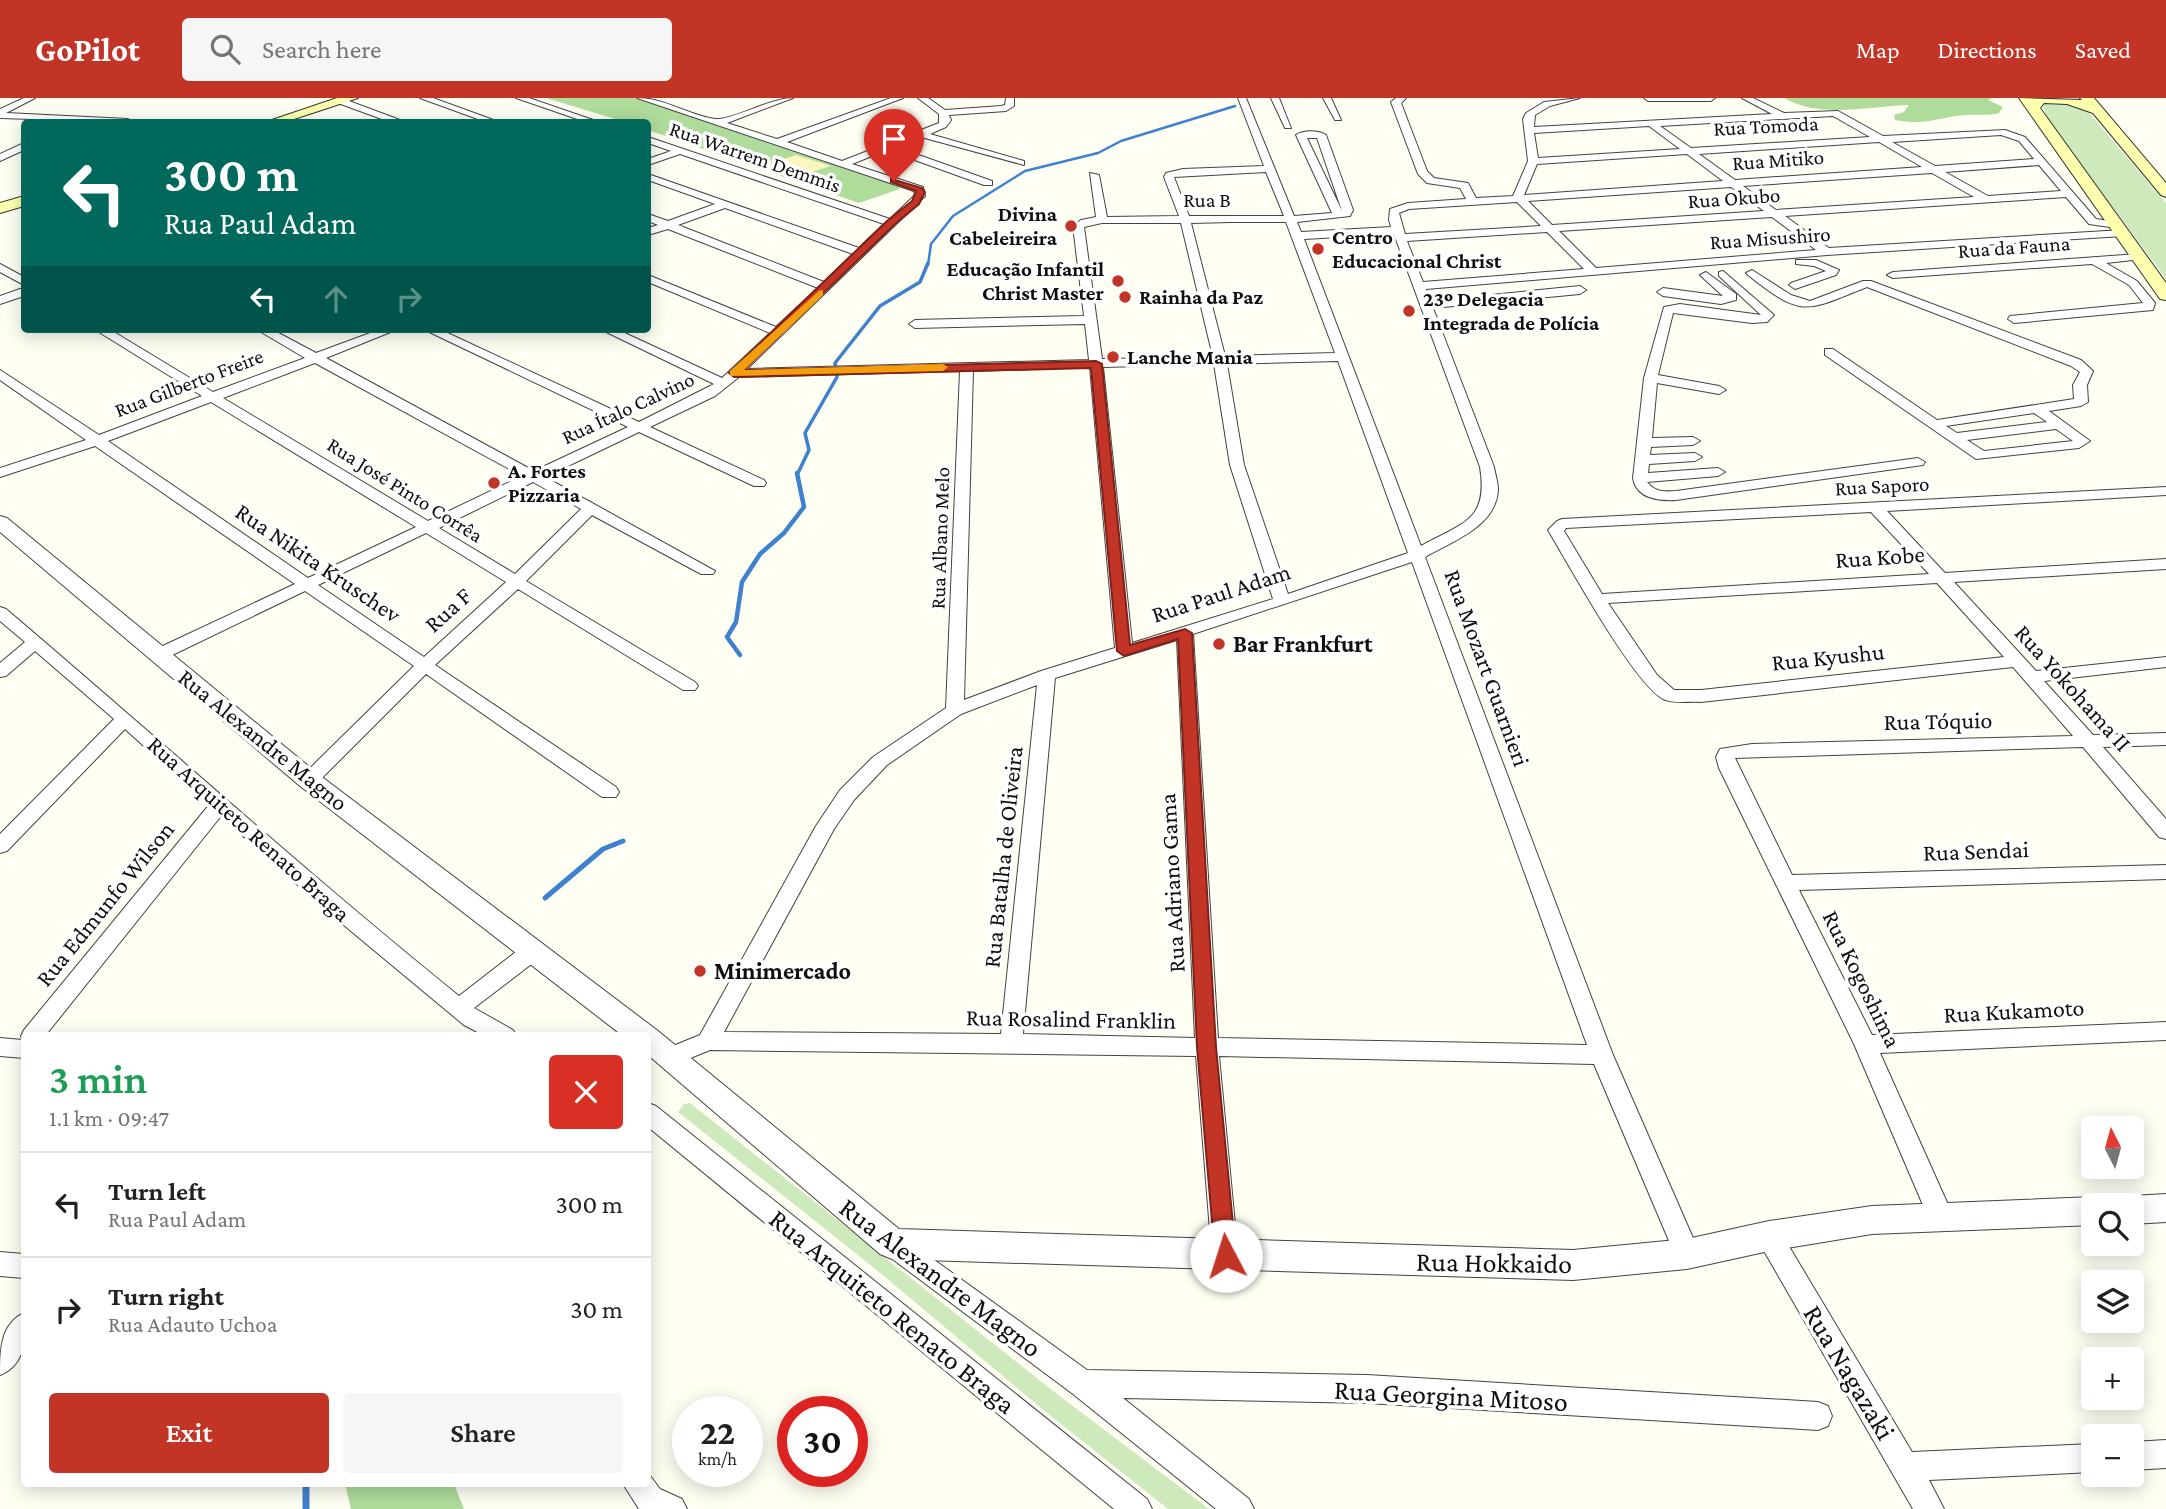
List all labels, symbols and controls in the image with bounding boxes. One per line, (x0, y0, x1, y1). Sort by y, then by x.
search box (182, 18, 672, 81)
icon: search (206, 30, 244, 68)
text: GoPilot (35, 31, 140, 68)
text: Search here (262, 35, 381, 64)
text: Map (1856, 36, 1900, 63)
text: Directions (1938, 36, 2037, 63)
text: Saved (2075, 36, 2131, 63)
pin (864, 109, 924, 181)
street label: Rua Tomoda (1713, 111, 1819, 141)
street label: Rua Warrem Demmis (666, 116, 844, 198)
icon: arrive (875, 120, 913, 158)
street label: Rua Mitiko (1731, 145, 1825, 175)
icon: left (49, 147, 140, 238)
text: 300 m (164, 147, 298, 202)
street label: Rua Okubo (1687, 183, 1781, 213)
street label: Rua B (1183, 188, 1231, 212)
place label: Divina Cabeleireira (949, 202, 1058, 250)
text: Rua Paul Adam (164, 205, 356, 241)
marker: Divina Cabeleireira (1063, 218, 1079, 234)
street label: Rua Misushiro (1709, 222, 1831, 254)
place label: Centro Educacional Christ (1332, 225, 1502, 273)
street label: Rua da Fauna (1957, 231, 2071, 263)
marker: Centro Educacional Christ (1310, 241, 1326, 257)
place label: Educação Infantil Christ Master (946, 257, 1105, 305)
marker: Educação Infantil Christ Master (1110, 273, 1126, 289)
icon: left (244, 280, 282, 318)
icon: ahead (317, 280, 355, 318)
icon: right (390, 280, 428, 318)
place label: Rainha da Paz (1139, 285, 1264, 309)
place label: 23º Delegacia Integrada de Polícia (1423, 287, 1600, 335)
marker: Rainha da Paz (1117, 289, 1133, 305)
marker: 23º Delegacia Integrada de Polícia (1401, 303, 1417, 319)
street label: Rua Gilberto Freire (111, 344, 267, 422)
place label: Lanche Mania (1127, 345, 1253, 369)
marker: Lanche Mania (1105, 349, 1121, 365)
street label: Rua Ítalo Calvino (558, 367, 698, 449)
street label: Rua José Pinto Corrêa (323, 432, 487, 548)
place label: A. Fortes Pizzaria (507, 459, 586, 507)
street label: Rua Albano Melo (926, 466, 954, 610)
street label: Rua Saporo (1834, 472, 1930, 500)
marker: A. Fortes Pizzaria (486, 475, 502, 491)
street label: Rua Nikita Kruschev (231, 497, 407, 628)
street label: Rua Kobe (1834, 540, 1926, 573)
street label: Rua Paul Adam (1148, 557, 1294, 628)
street label: Rua Mozart Guarnieri (1439, 566, 1536, 770)
street label: Rua F (419, 582, 477, 637)
street label: Rua Yokohama II (2009, 619, 2137, 757)
place label: Bar Frankfurt (1233, 630, 1373, 657)
marker: Bar Frankfurt (1211, 636, 1227, 652)
street label: Rua Kyushu (1770, 637, 1886, 676)
street label: Rua Alexandre Magno (173, 663, 353, 816)
street label: Rua Tóquio (1883, 706, 1992, 735)
street label: Rua Arquiteto Renato Braga (142, 730, 356, 927)
street label: Rua Batalha de Oliveira (977, 745, 1028, 969)
street label: Rua Adriano Gama (1153, 793, 1190, 973)
street label: Rua Edmunfo Wilson (30, 816, 179, 991)
street label: Rua Sendai (1923, 835, 2029, 866)
street label: Rua Kogoshima (1818, 906, 1907, 1052)
place label: Minimercado (714, 957, 851, 984)
marker: Minimercado (692, 963, 708, 979)
street label: Rua Kukamoto (1943, 993, 2085, 1028)
street label: Rua Rosalind Franklin (966, 1003, 1176, 1034)
text: 3 min (49, 1055, 147, 1102)
button: close (549, 1055, 623, 1129)
text: 1.1 km · 09:47 (49, 1105, 169, 1131)
north arrow (2081, 1116, 2144, 1180)
map controls (2081, 1116, 2144, 1487)
text: Turn left (108, 1177, 206, 1206)
icon: left (49, 1186, 87, 1224)
text: 300 m (555, 1190, 623, 1219)
street label: Rua Alexandre Magno (834, 1191, 1048, 1363)
button: search (2081, 1193, 2144, 1256)
street label: Rua Arquiteto Renato Braga (764, 1203, 1022, 1420)
text: Rua Paul Adam (108, 1206, 246, 1232)
position arrow (1189, 1219, 1263, 1293)
street label: Rua Hokkaido (1416, 1246, 1572, 1279)
button: layers (2081, 1270, 2144, 1333)
text: Turn right (108, 1282, 224, 1311)
icon: right (49, 1291, 87, 1329)
text: 30 m (570, 1295, 623, 1324)
street label: Rua Nagazaki (1797, 1299, 1902, 1445)
text: Rua Adauto Uchoa (108, 1311, 277, 1337)
button: + (2081, 1347, 2144, 1410)
street label: Rua Georgina Mitoso (1333, 1374, 1569, 1417)
button: Exit (49, 1393, 329, 1473)
button: Share (343, 1393, 623, 1473)
speed limit sign: 30 (777, 1396, 868, 1487)
text: 22 (700, 1413, 735, 1452)
button: − (2081, 1424, 2144, 1487)
text: km/h (698, 1449, 737, 1469)

